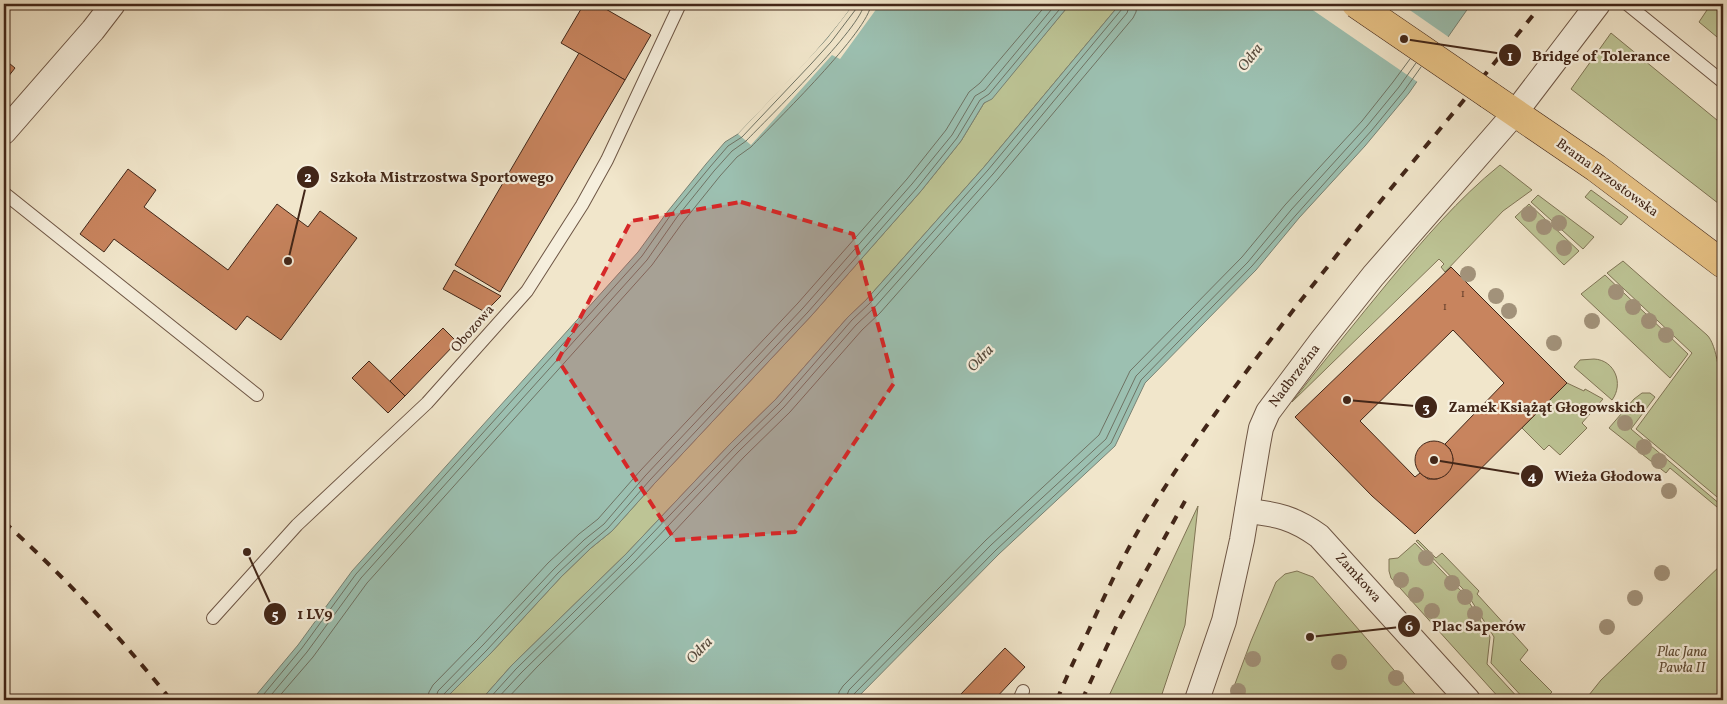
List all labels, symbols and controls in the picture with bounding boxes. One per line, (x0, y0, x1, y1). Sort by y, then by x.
water label: Odra (1233, 39, 1269, 77)
callout: Bridge of Tolerance (1497, 40, 1679, 70)
text: 1 (1507, 47, 1513, 68)
text: Bridge of Tolerance (1532, 47, 1670, 68)
street label: Brama Brzostowska (1552, 134, 1662, 222)
callout: Szkoła Mistrzostwa Sportowego (295, 162, 564, 192)
text: 2 (304, 168, 312, 189)
text: Szkoła Mistrzostwa Sportowego (330, 168, 554, 189)
house number: 1 (1461, 287, 1465, 302)
house number: 1 (1443, 300, 1447, 315)
street label: Obozowa (447, 301, 499, 357)
street label: Nadbrzeżna (1265, 340, 1325, 412)
water label: Odra (963, 341, 999, 377)
callout: Zamek Książąt Głogowskich (1414, 392, 1656, 422)
text: 3 (1422, 398, 1430, 419)
text: Zamek Książąt Głogowskich (1448, 398, 1646, 419)
callout: Wieża Głodowa (1520, 461, 1672, 491)
text: 4 (1527, 467, 1537, 488)
text: Wieża Głodowa (1554, 467, 1662, 488)
street label: Zamkowa (1331, 549, 1385, 607)
callout: 1 LV9 (262, 599, 343, 629)
text: 5 (271, 605, 279, 626)
text: 1 LV9 (297, 605, 333, 626)
callout: Plac Saperów (1397, 611, 1535, 641)
text: 6 (1405, 617, 1413, 638)
text: Plac Saperów (1432, 617, 1526, 638)
water label: Odra (682, 633, 718, 669)
park label: Plac Jana Pawła II (1657, 643, 1708, 678)

